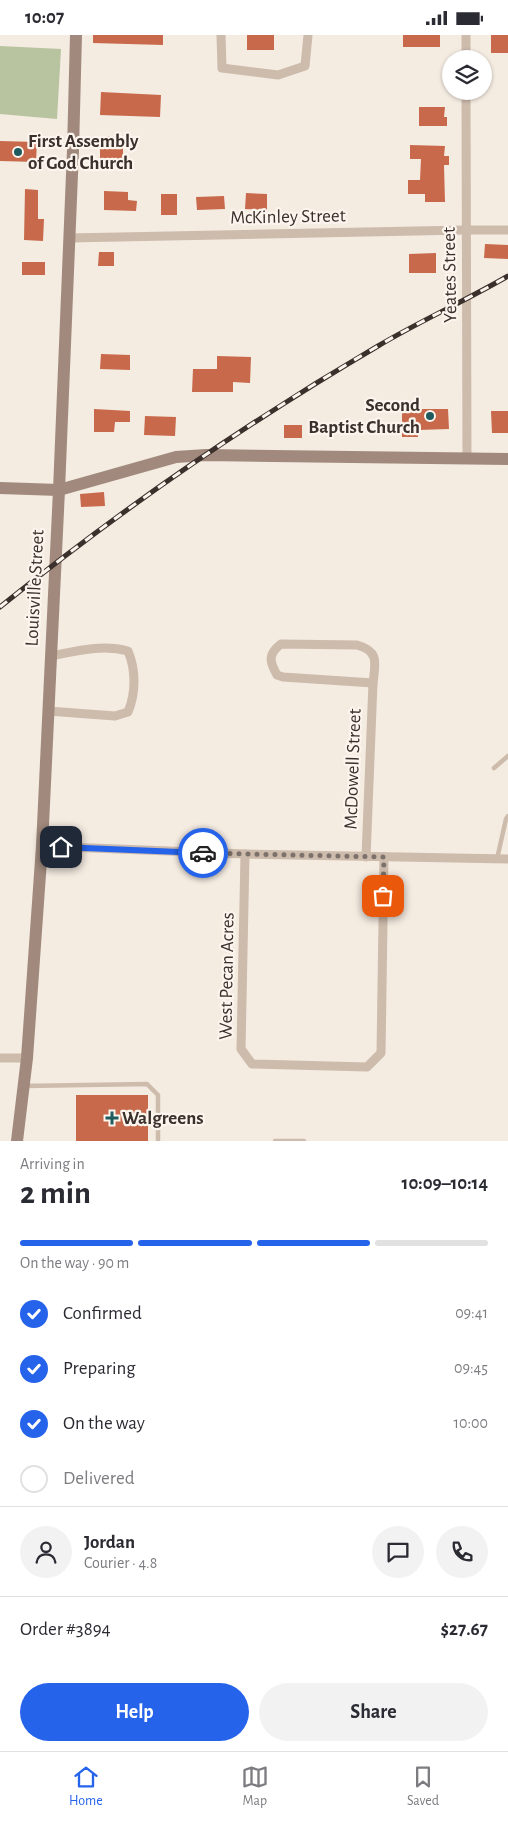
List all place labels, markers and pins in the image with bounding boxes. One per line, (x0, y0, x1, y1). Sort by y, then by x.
place label: First Assembly of God Church (28, 132, 139, 173)
marker: First Assembly of God Church (12, 146, 24, 158)
place label: Second Baptist Church (308, 396, 420, 437)
marker: Second Baptist Church (424, 410, 436, 422)
pin (40, 826, 82, 868)
pin (362, 875, 404, 917)
place label: Walgreens (122, 1109, 204, 1128)
marker: Walgreens (106, 1112, 118, 1124)

